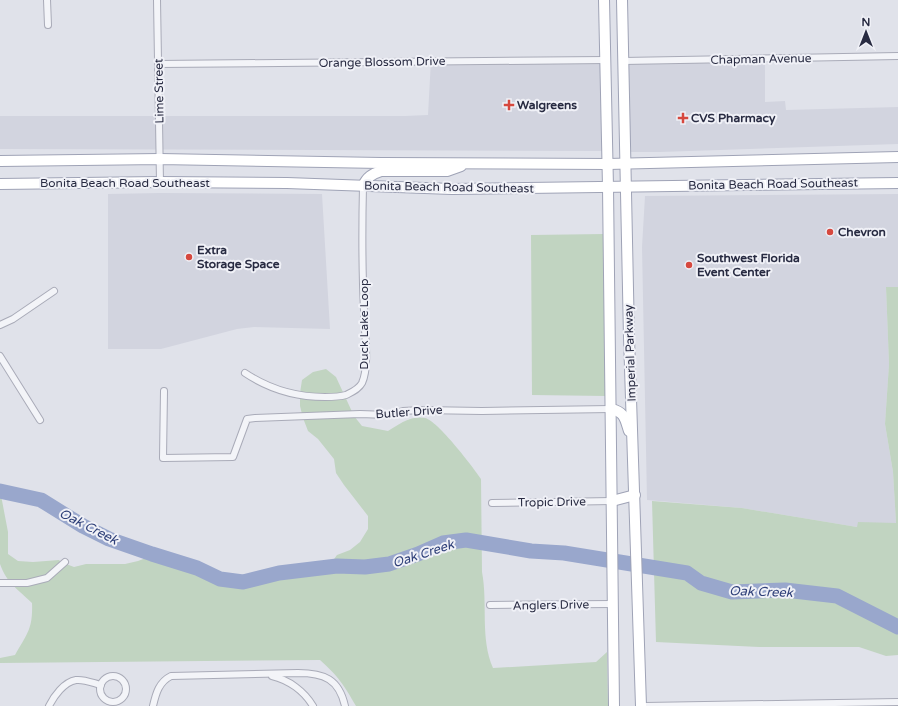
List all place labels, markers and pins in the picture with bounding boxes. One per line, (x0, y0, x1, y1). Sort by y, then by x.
place label: Walgreens (517, 98, 577, 113)
marker: Walgreens (504, 100, 514, 110)
place label: CVS Pharmacy (691, 111, 776, 126)
marker: CVS Pharmacy (678, 113, 688, 123)
place label: Chevron (838, 225, 886, 239)
marker: Chevron (825, 227, 835, 237)
place label: Extra Storage Space (197, 243, 280, 272)
place label: Southwest Florida Event Center (697, 251, 800, 279)
marker: Extra Storage Space (184, 252, 194, 262)
marker: Southwest Florida Event Center (684, 260, 694, 270)

